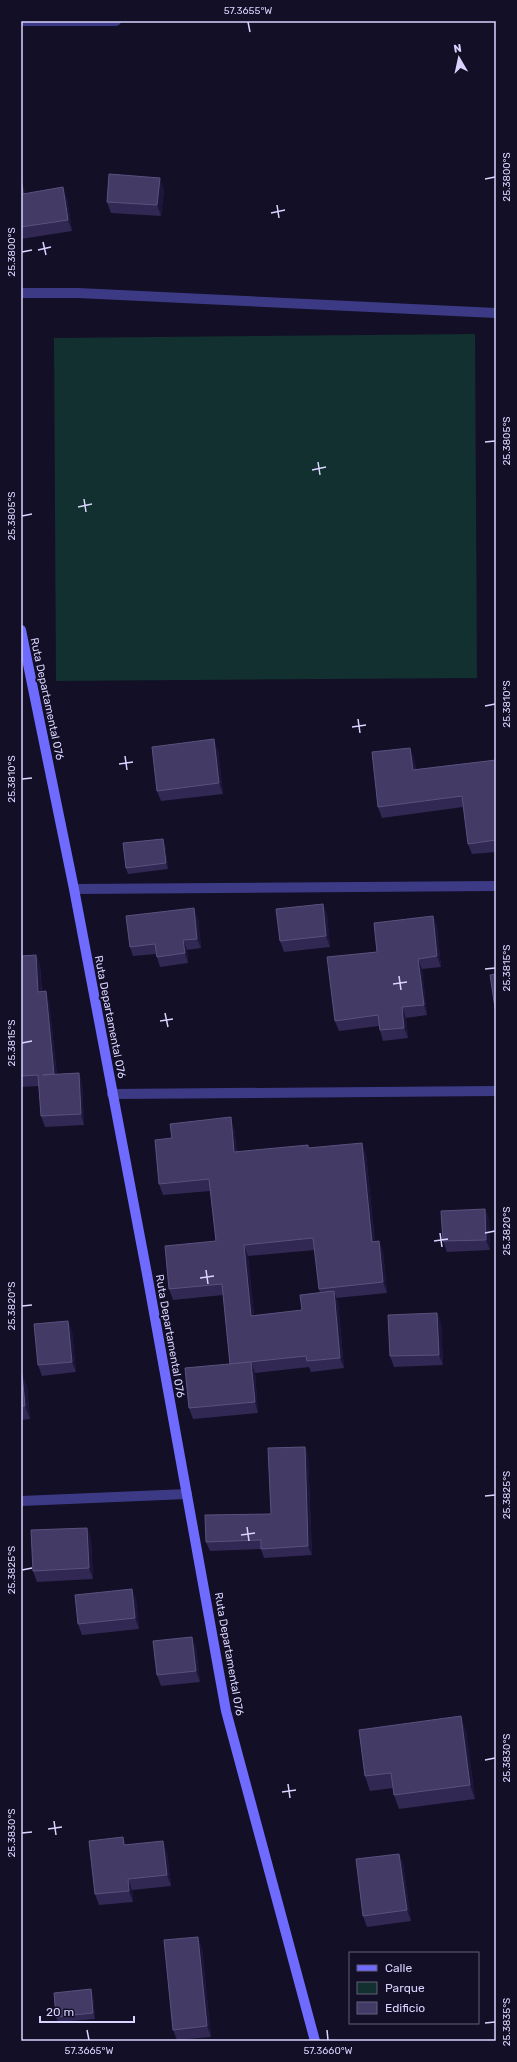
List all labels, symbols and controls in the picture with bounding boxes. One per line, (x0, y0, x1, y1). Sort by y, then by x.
text: 57.3655°W (224, 5, 272, 17)
north arrow (439, 38, 479, 78)
text: N (453, 42, 463, 56)
text: 25.3800°S (501, 152, 513, 202)
text: 25.3800°S (6, 227, 18, 277)
text: 25.3805°S (501, 416, 513, 466)
text: 25.3805°S (6, 491, 18, 541)
street label: Ruta Departamental 076 (28, 637, 66, 762)
text: 25.3810°S (501, 680, 513, 728)
text: 25.3810°S (6, 755, 18, 803)
text: 25.3815°S (501, 945, 513, 991)
street label: Ruta Departamental 076 (92, 954, 128, 1080)
text: 25.3815°S (6, 1020, 18, 1066)
text: 25.3820°S (501, 1207, 513, 1255)
street label: Ruta Departamental 076 (153, 1273, 187, 1399)
text: 25.3820°S (6, 1282, 18, 1330)
text: 25.3825°S (501, 1471, 513, 1519)
text: 25.3825°S (6, 1546, 18, 1594)
street label: Ruta Departamental 076 (212, 1591, 246, 1717)
text: 25.3830°S (501, 1733, 513, 1783)
text: 25.3830°S (6, 1808, 18, 1858)
legend (349, 1952, 479, 2024)
text: Calle (385, 1961, 412, 1975)
text: Parque (385, 1981, 425, 1995)
scale bar (40, 1998, 134, 2024)
text: 25.3835°S (501, 1998, 513, 2046)
text: Edificio (385, 2001, 425, 2015)
text: 20 m (46, 2005, 74, 2019)
text: 57.3665°W (65, 2045, 113, 2057)
text: 57.3660°W (303, 2045, 353, 2057)

